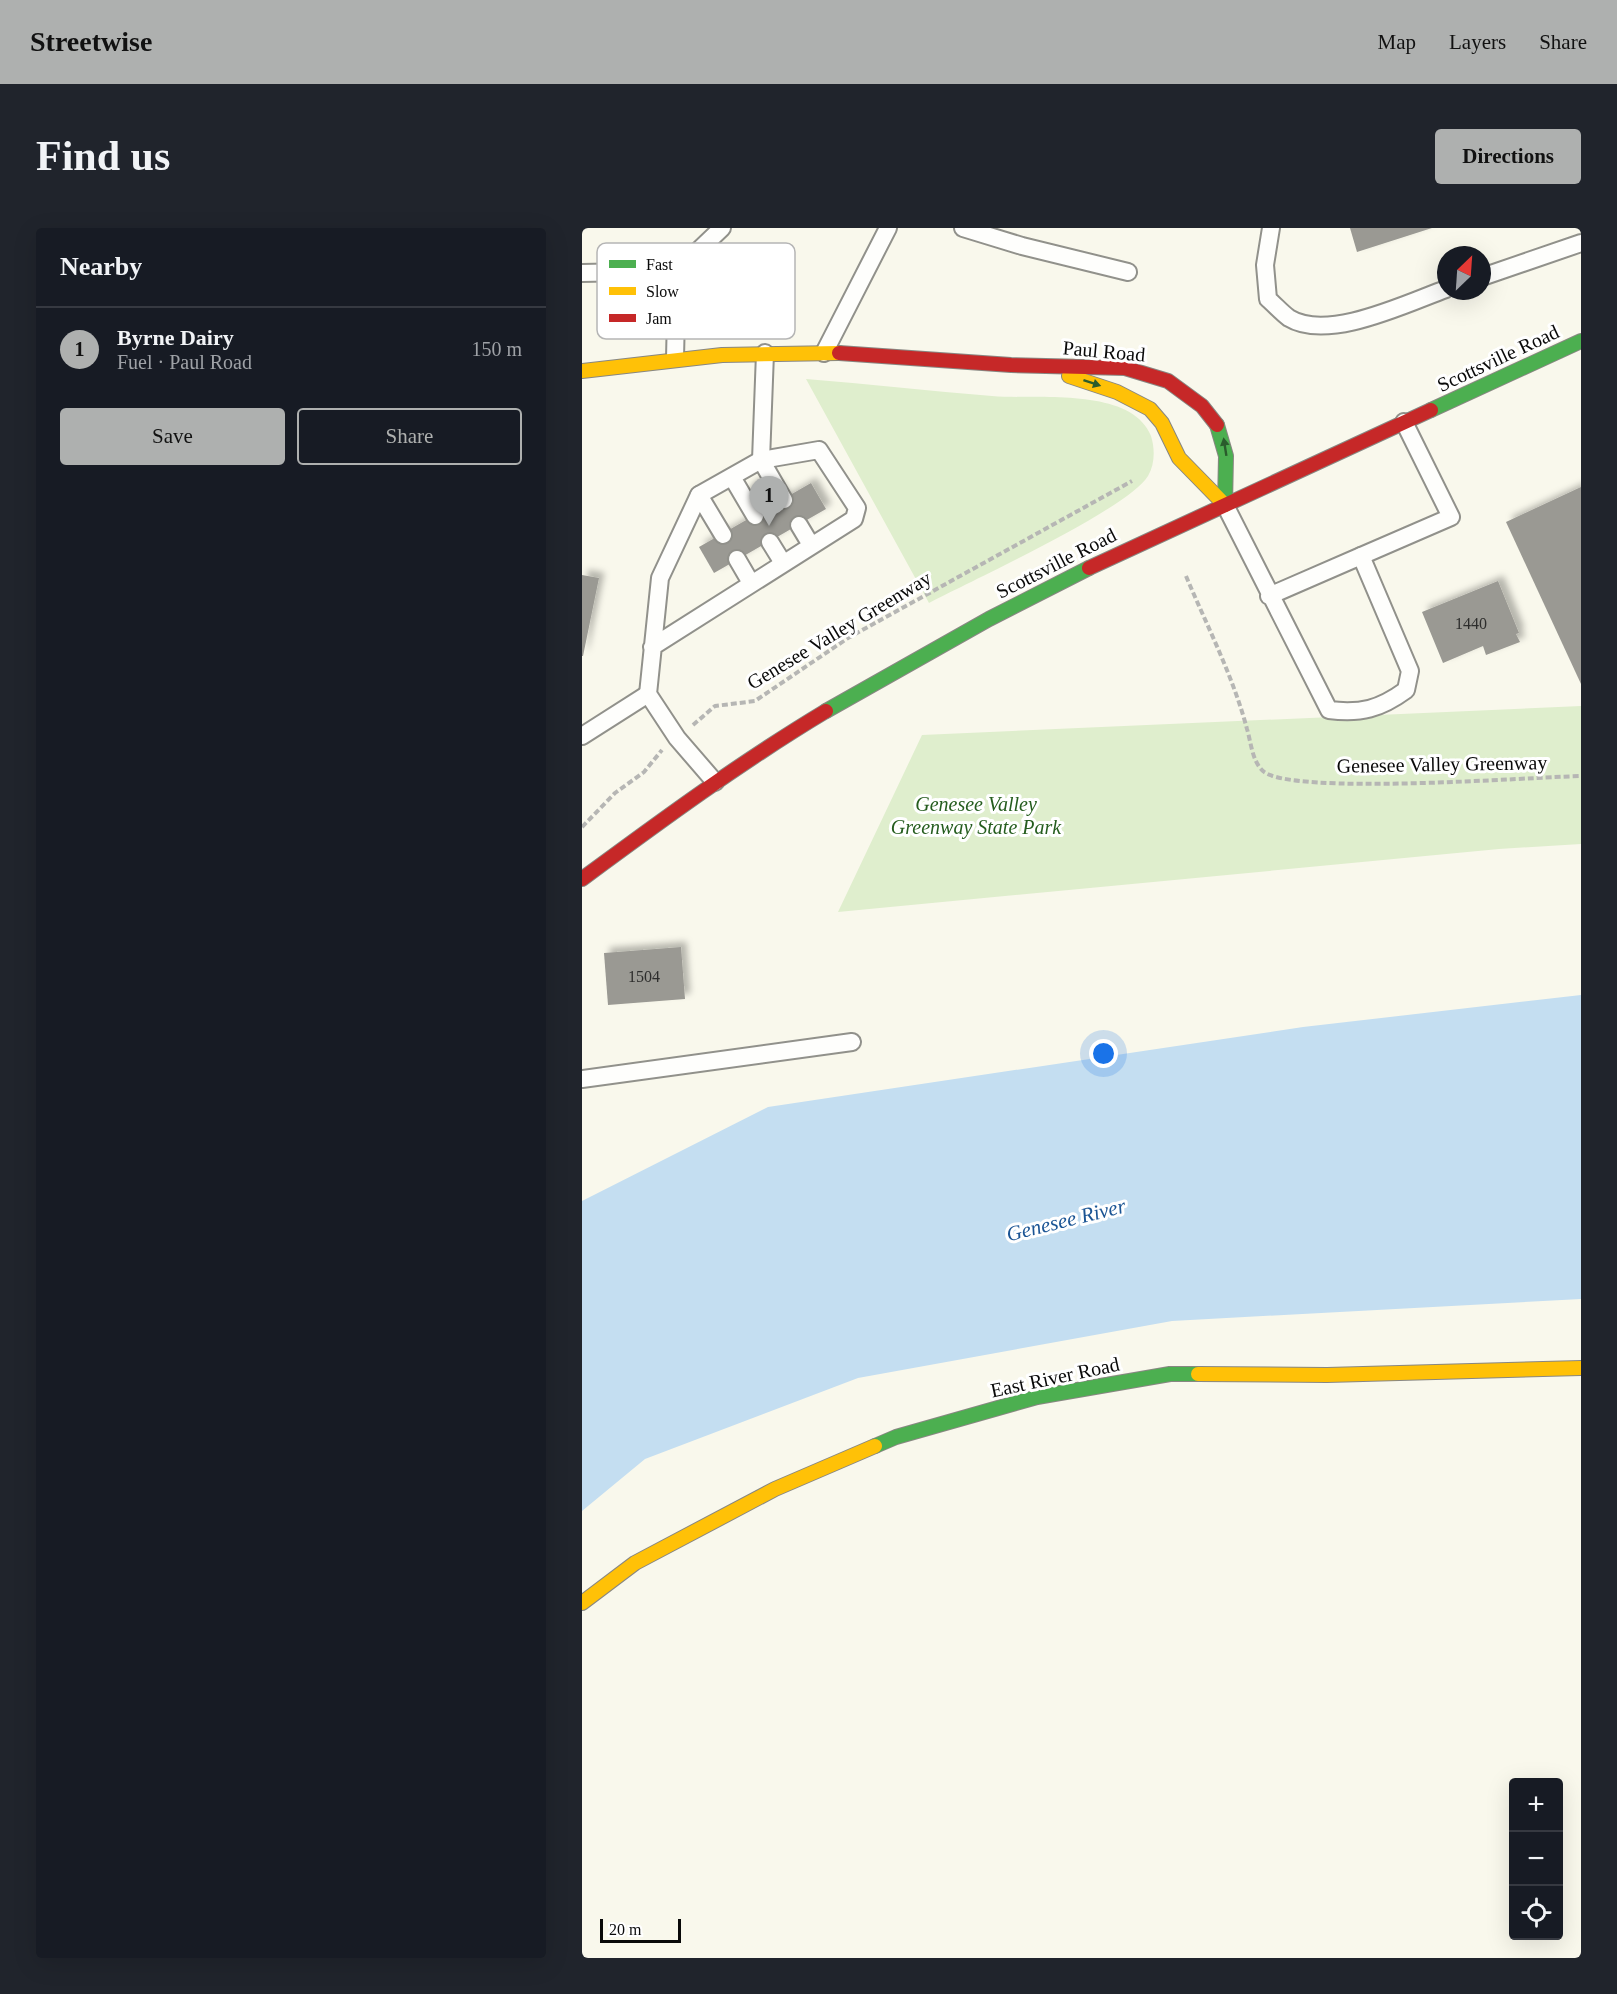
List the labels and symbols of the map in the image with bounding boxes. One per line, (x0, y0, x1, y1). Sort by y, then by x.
legend (597, 243, 795, 339)
north arrow (1437, 246, 1491, 300)
text: Fast (646, 256, 673, 273)
text: Slow (646, 283, 679, 300)
text: Jam (646, 310, 672, 327)
street label: Scottsville Road (1434, 320, 1562, 396)
street label: Paul Road (1062, 336, 1146, 366)
one-way arrow (1083, 379, 1101, 388)
one-way arrow (1221, 437, 1230, 456)
pin: 1 (750, 476, 789, 526)
street label: Scottsville Road (992, 523, 1120, 603)
street label: Genesee Valley Greenway (743, 566, 935, 695)
house number: 1440 (1455, 615, 1487, 632)
street label: Genesee Valley Greenway (1336, 751, 1548, 778)
park label: Genesee Valley Greenway State Park (891, 793, 1062, 839)
house number: 1504 (628, 968, 660, 985)
your location (1089, 1039, 1118, 1068)
water label: Genesee River (1004, 1193, 1129, 1246)
street label: East River Road (989, 1353, 1121, 1401)
scale bar (600, 1916, 681, 1944)

